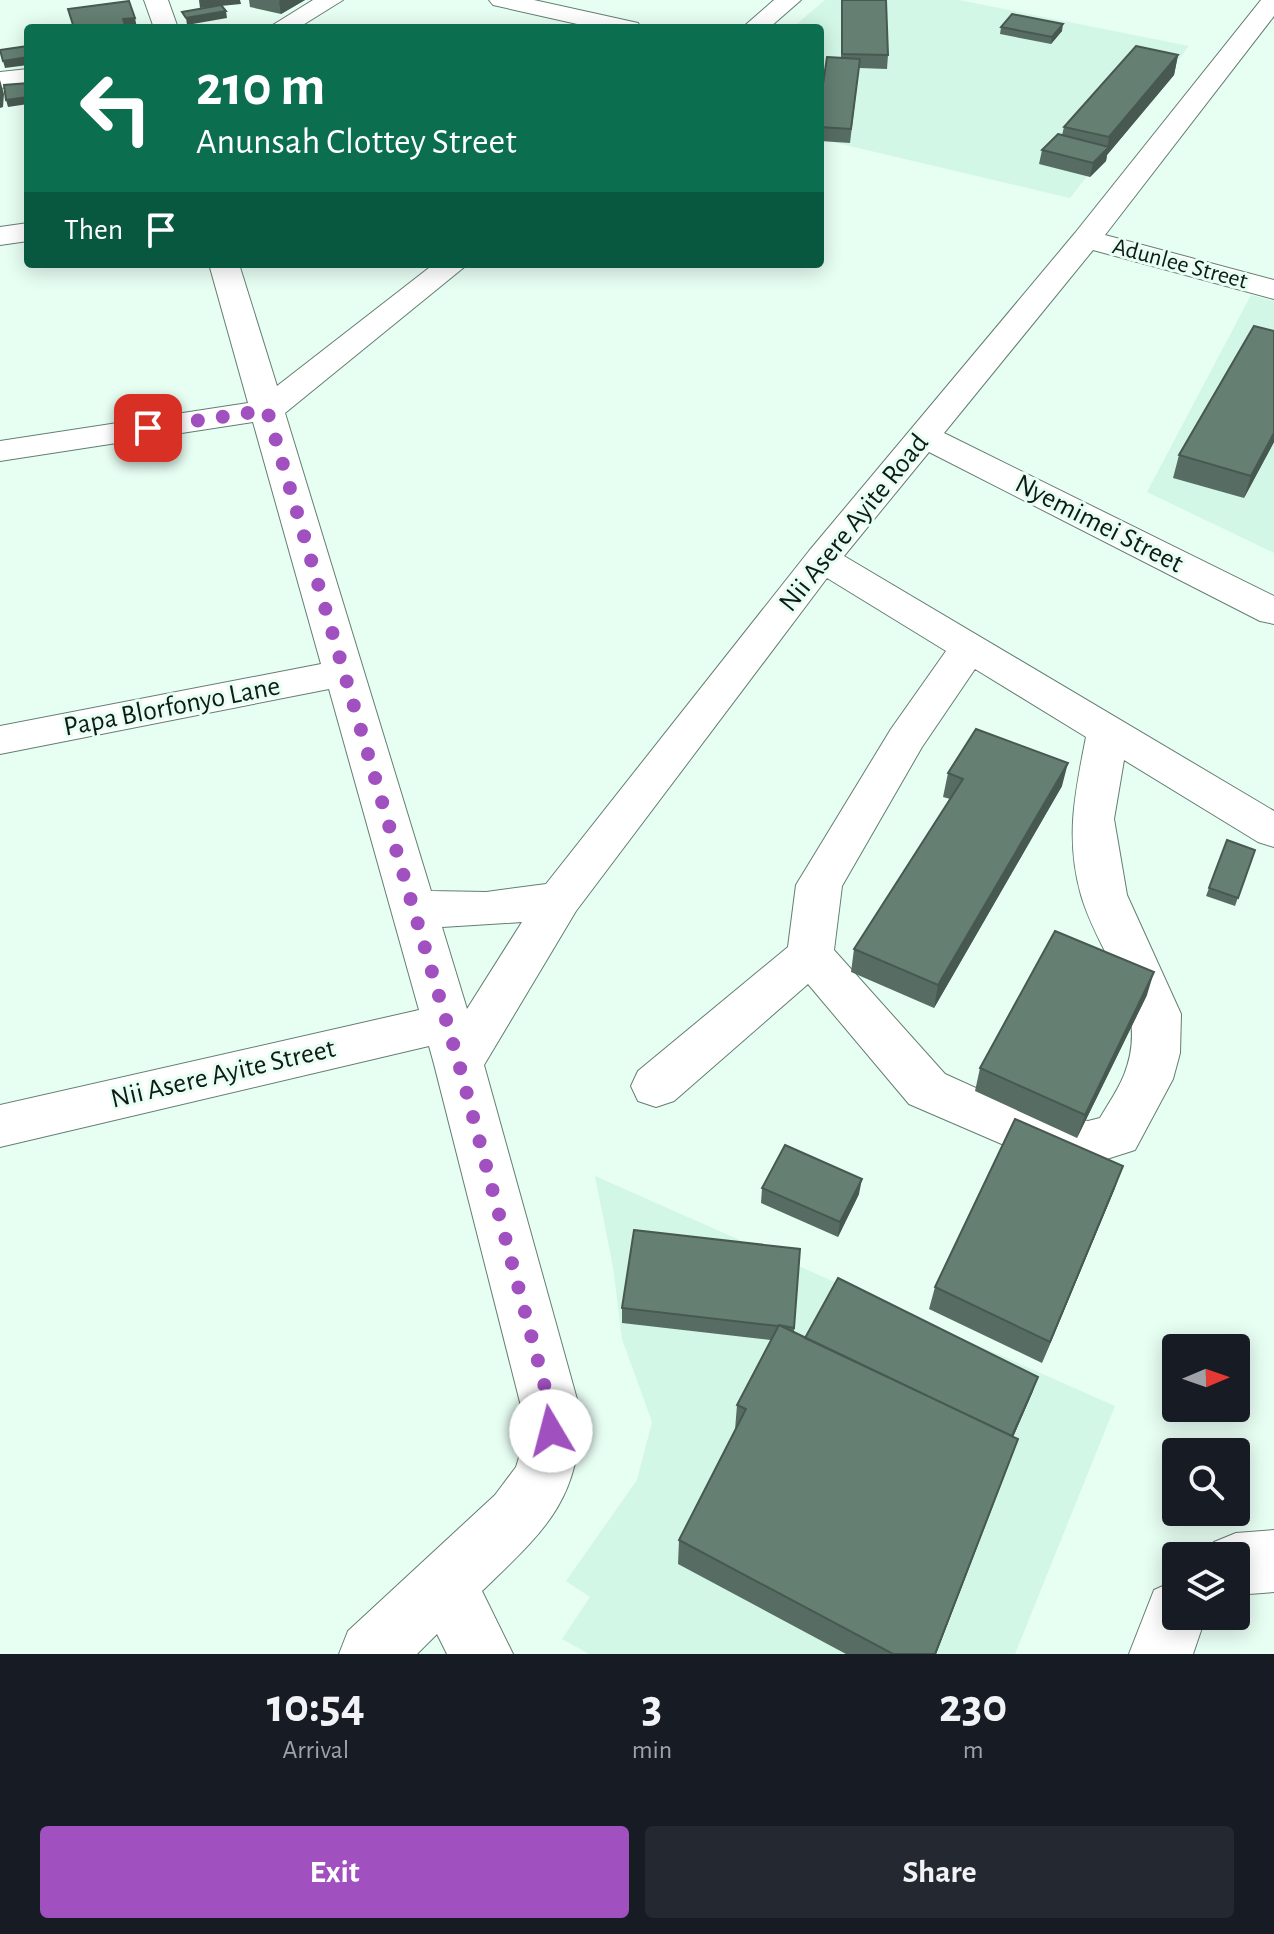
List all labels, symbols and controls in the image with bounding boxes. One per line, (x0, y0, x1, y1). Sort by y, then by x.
icon: left (64, 56, 168, 160)
text: 210 m (196, 59, 325, 115)
text: Anunsah Clottey Street (196, 124, 517, 160)
icon: arrive (139, 208, 183, 252)
text: Then (64, 215, 123, 245)
street label: Adunlee Street (1110, 234, 1250, 294)
pin (114, 394, 182, 462)
icon: arrive (126, 406, 170, 450)
street label: Nii Asere Ayite Road (774, 429, 934, 617)
street label: Nyemimei Street (1010, 470, 1188, 578)
street label: Papa Blorfonyo Lane (61, 672, 283, 742)
street label: Nii Asere Ayite Street (108, 1035, 338, 1113)
north arrow (1162, 1334, 1250, 1422)
map controls (1162, 1334, 1250, 1630)
position arrow (509, 1389, 593, 1473)
button: search (1162, 1438, 1250, 1526)
button: layers (1162, 1542, 1250, 1630)
text: 10:54 (267, 1683, 365, 1731)
text: 3 (642, 1683, 662, 1731)
text: 230 (939, 1683, 1007, 1731)
text: Arrival (282, 1737, 349, 1763)
text: min (632, 1737, 672, 1763)
text: m (963, 1737, 984, 1763)
button: Exit (40, 1826, 629, 1918)
button: Share (645, 1826, 1234, 1918)

